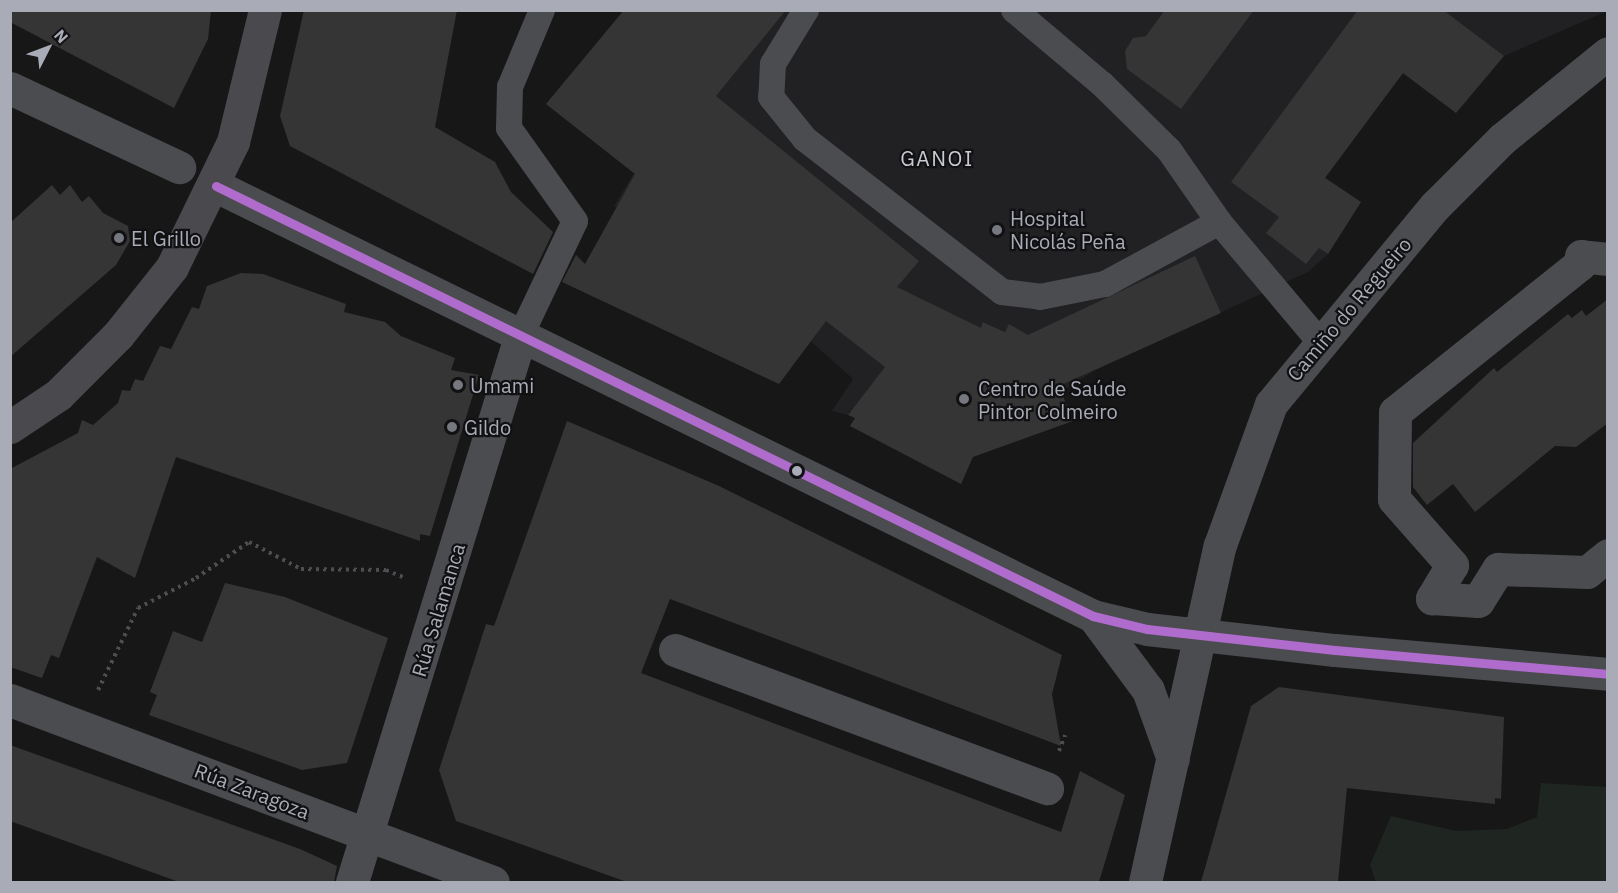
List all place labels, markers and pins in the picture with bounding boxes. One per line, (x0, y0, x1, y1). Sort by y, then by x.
place label: Hospital Nicolás Peña (1010, 207, 1126, 254)
marker: Hospital Nicolás Peña (988, 221, 1006, 239)
place label: El Grillo (131, 226, 201, 250)
marker: El Grillo (112, 231, 126, 245)
place label: Umami (470, 373, 534, 397)
place label: Centro de Saúde Pintor Colmeiro (978, 376, 1126, 423)
marker: Umami (451, 378, 465, 392)
marker: Centro de Saúde Pintor Colmeiro (955, 390, 973, 408)
place label: Gildo (464, 415, 511, 439)
marker: Gildo (445, 420, 459, 434)
unlabelled marker (791, 465, 803, 477)

